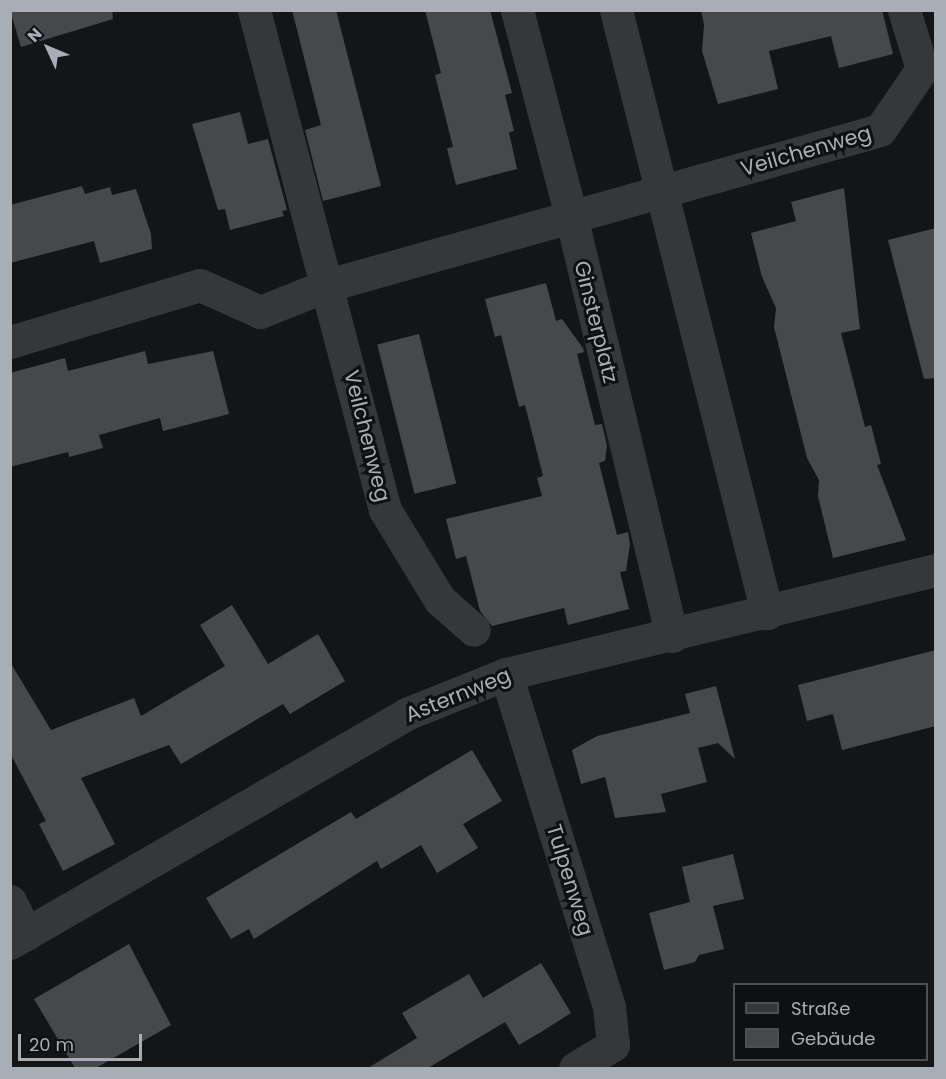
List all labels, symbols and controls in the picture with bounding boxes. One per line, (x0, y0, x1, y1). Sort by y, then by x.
north arrow (18, 18, 78, 78)
text: N (22, 23, 47, 47)
street label: Veilchenweg (738, 120, 874, 182)
street label: Ginsterplatz (569, 258, 623, 386)
street label: Veilchenweg (338, 368, 396, 504)
street label: Asternweg (402, 662, 514, 728)
street label: Tulpenweg (541, 821, 599, 939)
legend (733, 983, 928, 1061)
text: Straße (791, 996, 850, 1021)
scale bar (21, 1022, 146, 1060)
text: Gebäude (791, 1026, 875, 1051)
text: 20 m (29, 1032, 74, 1057)

